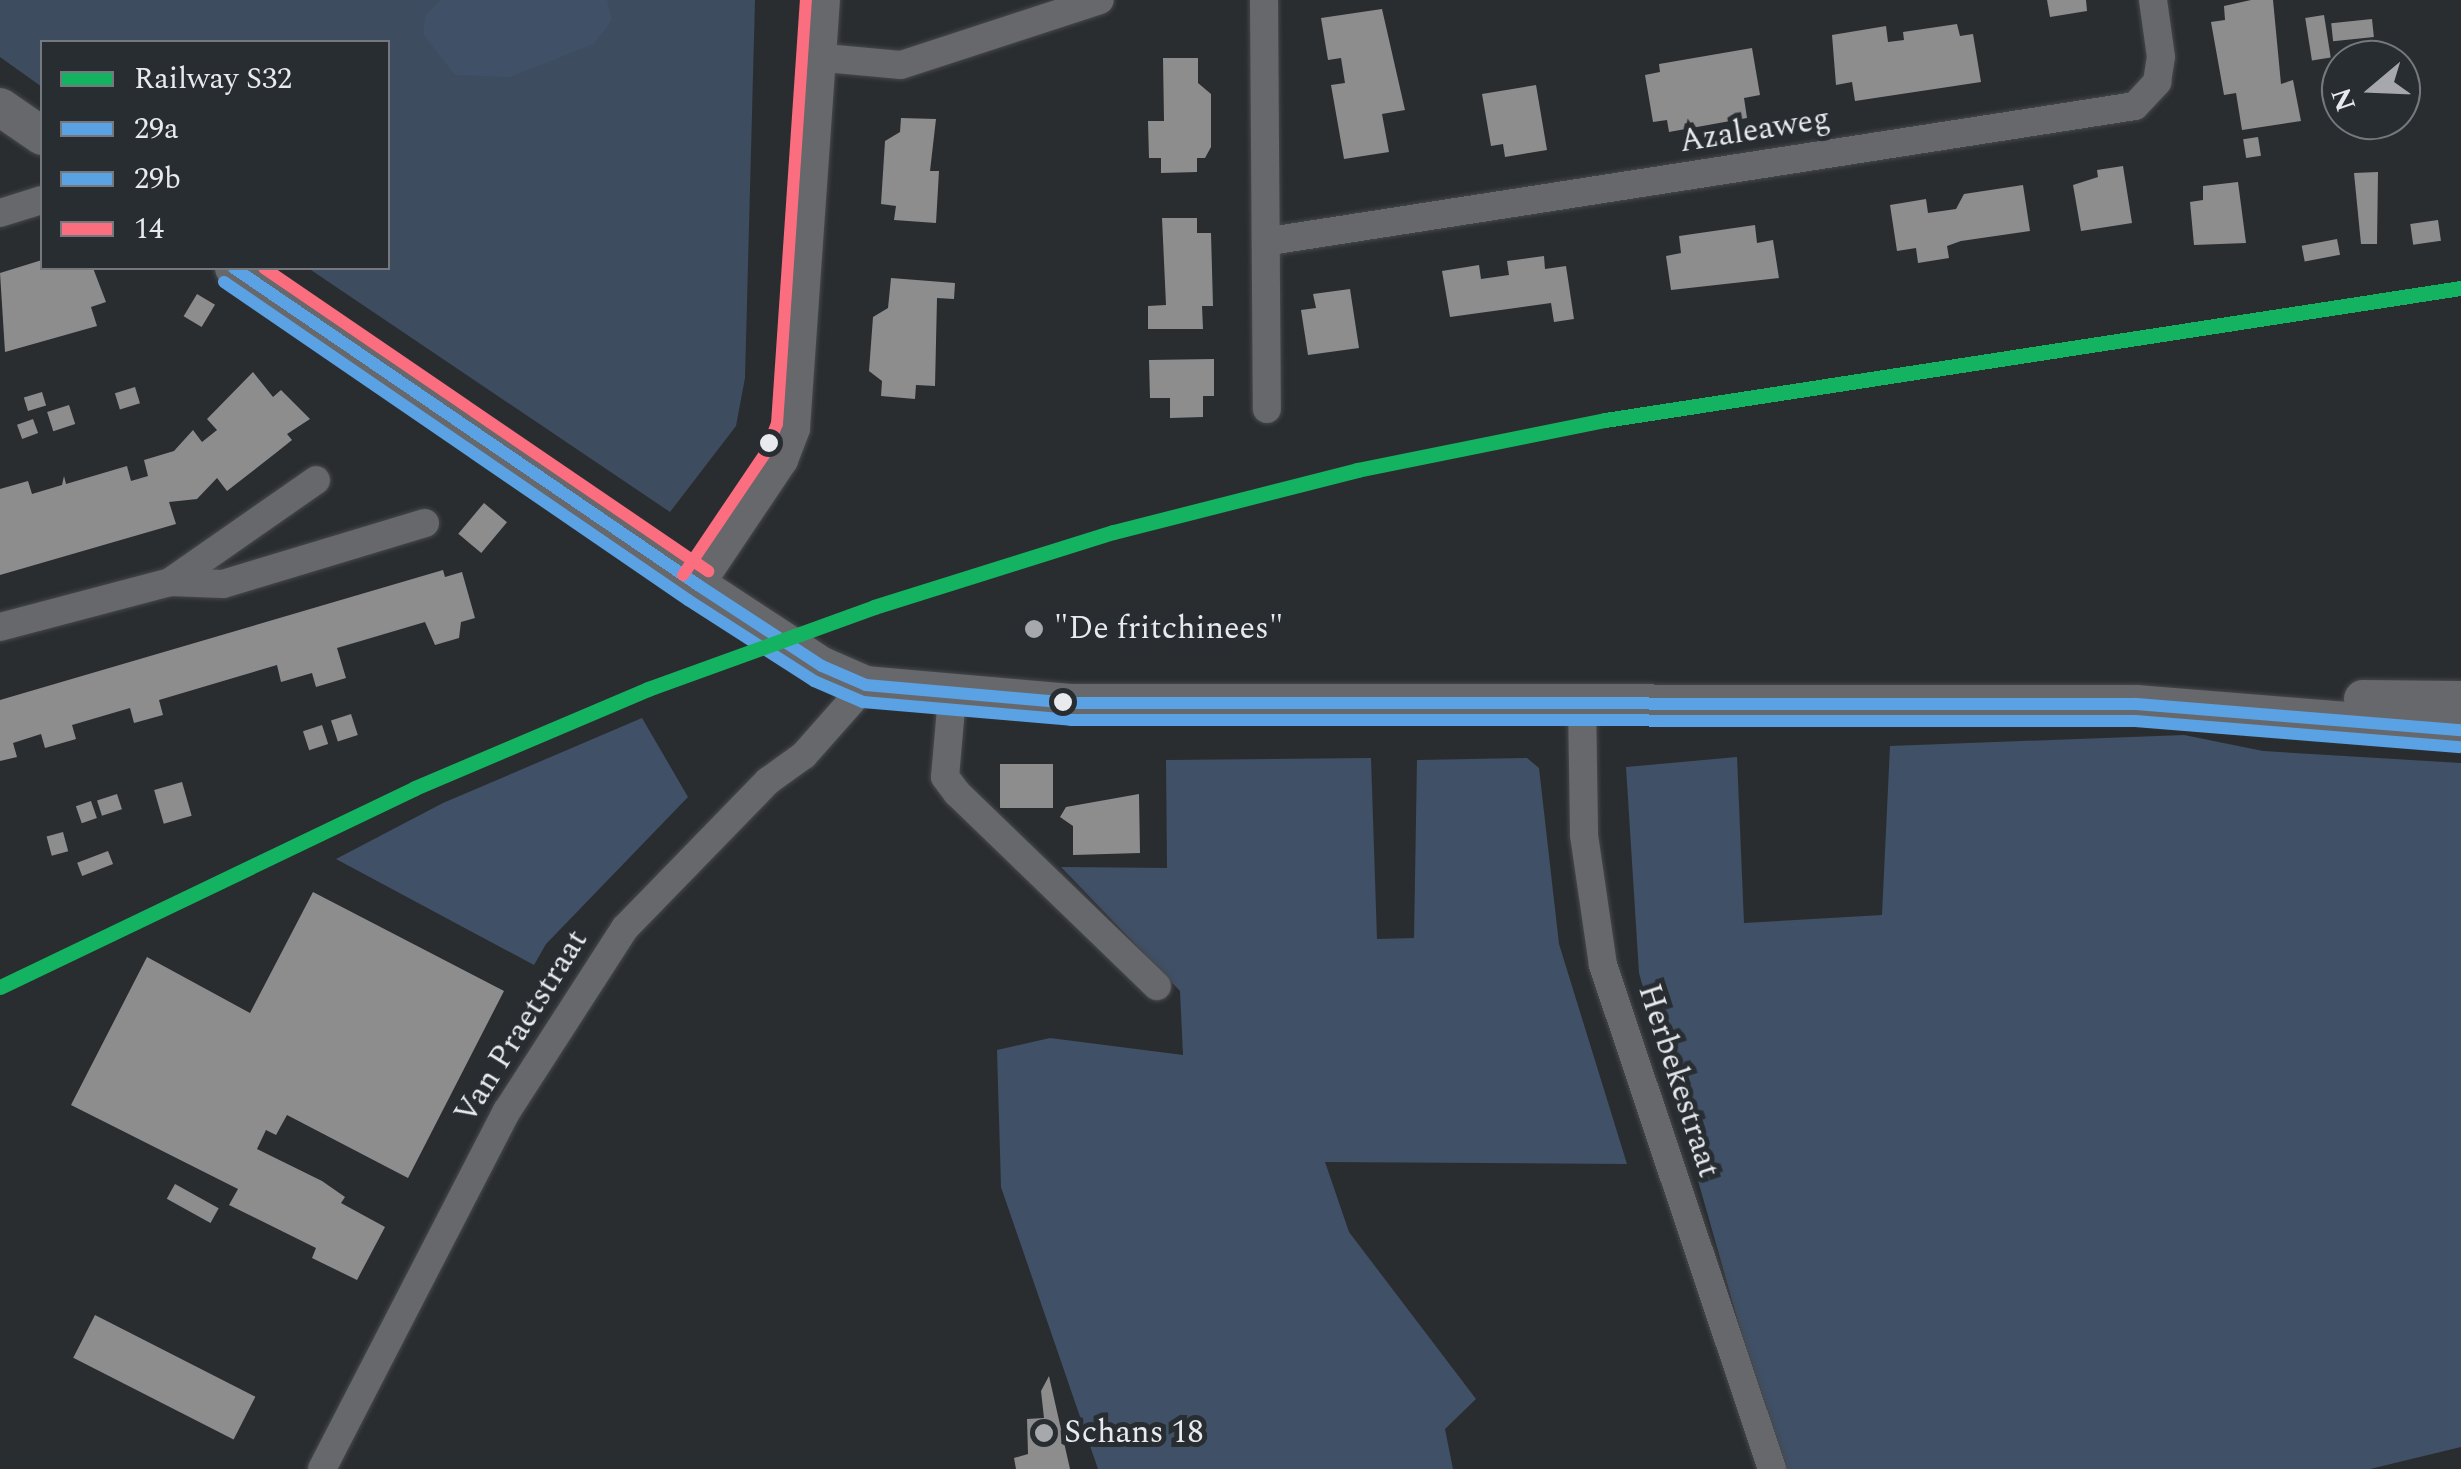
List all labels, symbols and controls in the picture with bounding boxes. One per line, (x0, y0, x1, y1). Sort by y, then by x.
legend (40, 40, 390, 270)
north arrow (2321, 40, 2421, 140)
text: Railway S32 (134, 56, 292, 102)
text: N (2320, 81, 2368, 117)
street label: Azaleaweg (1677, 100, 1833, 162)
text: 29a (134, 106, 179, 152)
text: 29b (134, 156, 181, 202)
text: 14 (134, 206, 164, 252)
unlabelled marker (759, 433, 779, 453)
place label: "De fritchinees" (1054, 610, 1283, 648)
marker: "De fritchinees" (1023, 618, 1045, 640)
unlabelled marker (1053, 692, 1073, 712)
street label: Van Praetstraat (447, 923, 597, 1131)
street label: Herbekestraat (1629, 979, 1727, 1183)
place label: Schans 18 (1064, 1414, 1204, 1452)
marker: Schans 18 (1033, 1422, 1055, 1444)

